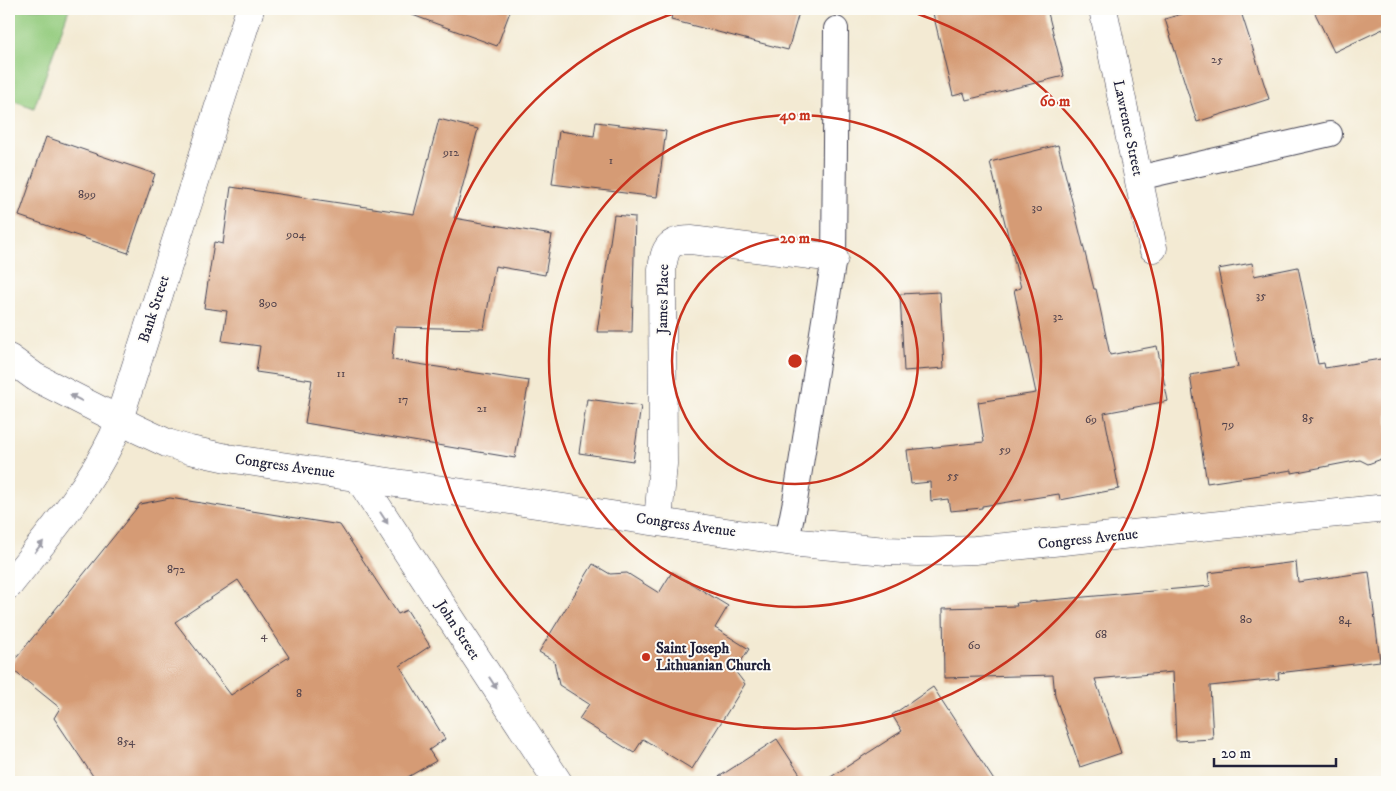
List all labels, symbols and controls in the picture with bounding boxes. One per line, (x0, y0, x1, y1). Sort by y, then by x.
house number: 25 (1211, 52, 1223, 67)
street label: Lawrence Street (1109, 78, 1147, 178)
text: 60 m (1040, 92, 1071, 111)
text: 40 m (778, 106, 811, 125)
house number: 912 (442, 145, 459, 160)
house number: 1 (609, 153, 613, 168)
house number: 899 (78, 187, 96, 202)
house number: 30 (1032, 200, 1042, 215)
house number: 904 (285, 227, 307, 242)
text: 20 m (780, 229, 811, 248)
street label: James Place (653, 264, 673, 336)
street label: Bank Street (134, 273, 174, 345)
house number: 35 (1256, 288, 1266, 303)
house number: 890 (259, 296, 277, 311)
house number: 32 (1053, 309, 1063, 324)
centre of rings (786, 352, 804, 370)
house number: 11 (337, 366, 345, 381)
house number: 17 (398, 392, 408, 407)
one-way arrow (69, 394, 83, 402)
house number: 21 (477, 401, 487, 416)
house number: 85 (1302, 411, 1314, 426)
house number: 69 (1085, 412, 1097, 427)
house number: 79 (1222, 417, 1234, 432)
house number: 59 (999, 442, 1011, 457)
street label: Congress Avenue (234, 450, 336, 482)
house number: 55 (947, 468, 959, 483)
street label: Congress Avenue (635, 509, 737, 541)
one-way arrow (380, 511, 389, 525)
street label: Congress Avenue (1037, 524, 1139, 554)
one-way arrow (34, 540, 44, 554)
house number: 872 (167, 562, 185, 577)
street label: John Street (431, 595, 484, 664)
house number: 80 (1240, 612, 1252, 627)
house number: 84 (1339, 613, 1353, 628)
house number: 68 (1095, 627, 1107, 642)
house number: 4 (261, 628, 269, 643)
house number: 60 (968, 638, 980, 653)
place label: Saint Joseph Lithuanian Church (656, 639, 771, 675)
marker: Saint Joseph Lithuanian Church (640, 651, 652, 663)
one-way arrow (488, 676, 497, 690)
house number: 8 (296, 686, 302, 701)
house number: 854 (117, 734, 136, 749)
scale bar (1214, 736, 1336, 768)
text: 20 m (1221, 744, 1251, 763)

